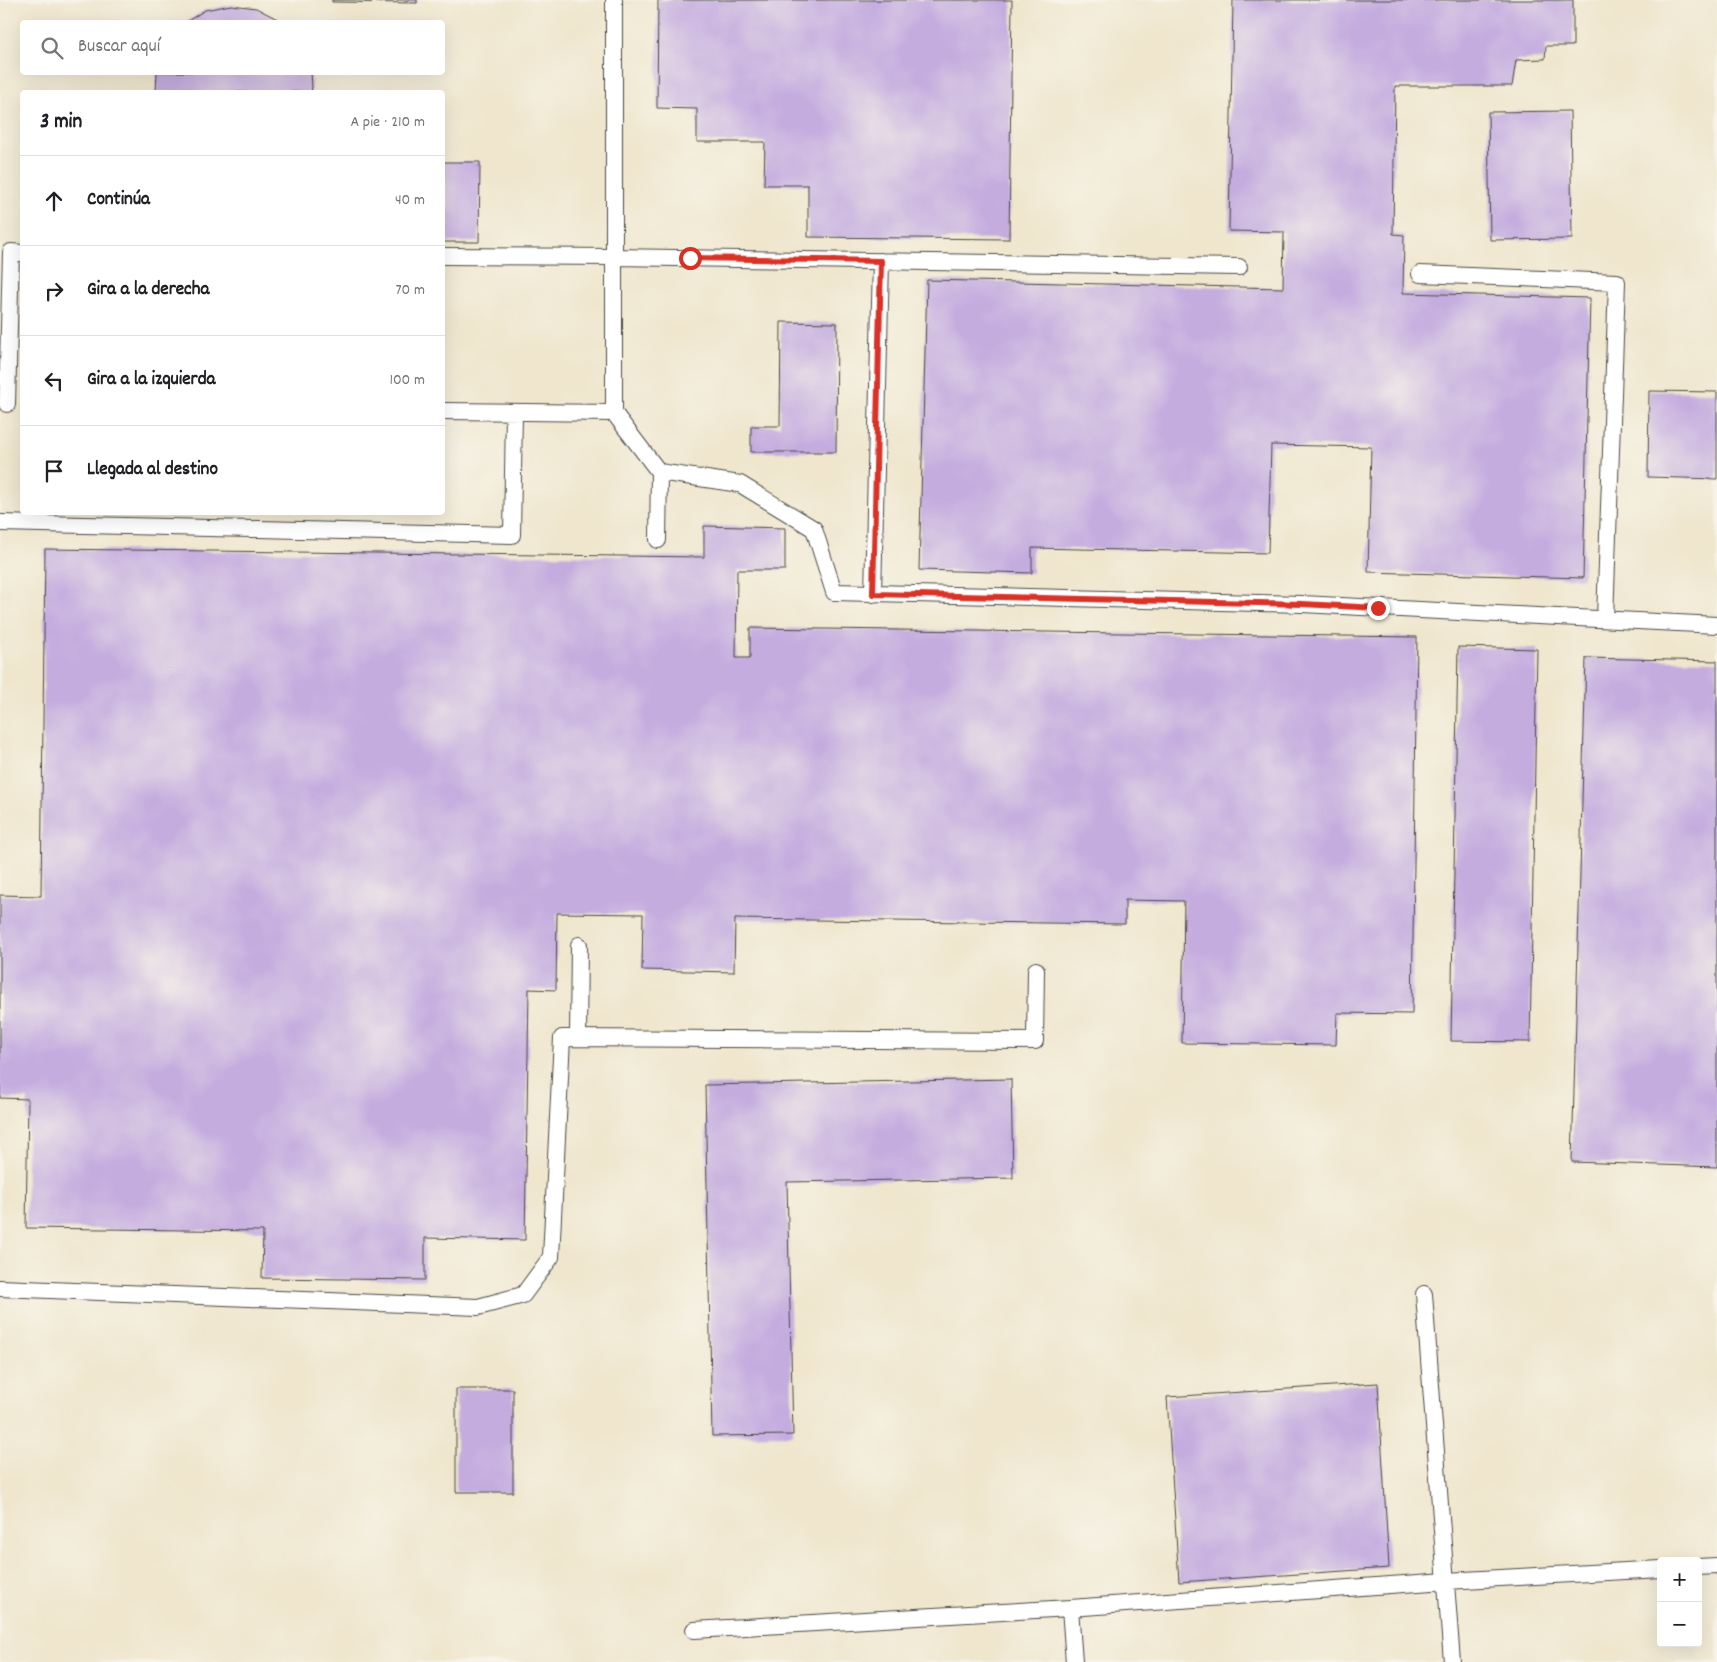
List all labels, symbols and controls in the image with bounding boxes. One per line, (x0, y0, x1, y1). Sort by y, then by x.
search box (20, 20, 445, 75)
icon: search (38, 34, 66, 62)
text: Buscar aquí (78, 34, 160, 61)
text: 3 min (40, 108, 82, 138)
text: A pie · 210 m (350, 111, 425, 134)
icon: ahead (40, 187, 68, 215)
text: Continúa (87, 187, 150, 214)
text: 40 m (395, 189, 425, 212)
route start (679, 247, 702, 270)
icon: right (40, 277, 68, 305)
text: Gira a la derecha (87, 277, 209, 304)
text: 70 m (395, 279, 425, 302)
icon: left (40, 367, 68, 395)
text: Gira a la izquierda (87, 367, 215, 394)
text: 100 m (389, 369, 425, 392)
icon: arrive (40, 457, 68, 485)
text: Llegada al destino (87, 457, 218, 484)
route end (1367, 597, 1390, 620)
map controls (1657, 1557, 1702, 1647)
button: + (1657, 1557, 1702, 1602)
button: − (1657, 1602, 1702, 1647)

